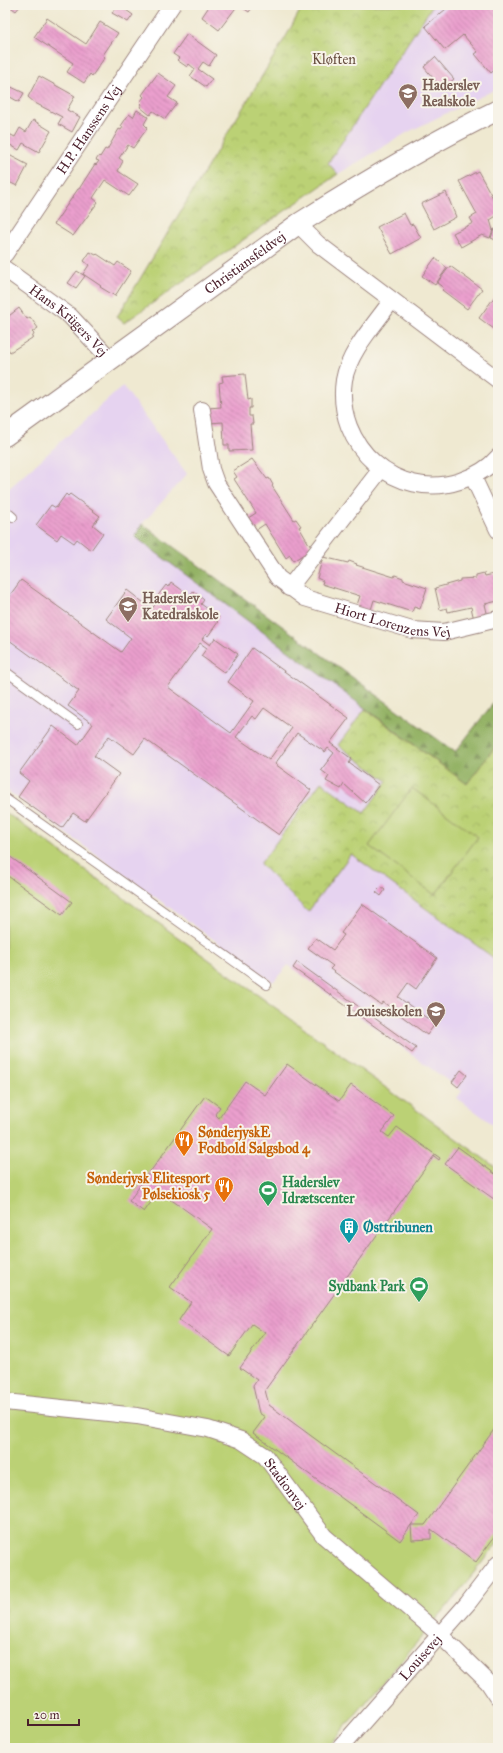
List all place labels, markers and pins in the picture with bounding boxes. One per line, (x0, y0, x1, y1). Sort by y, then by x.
place label: Haderslev Realskole (422, 77, 481, 110)
school or university icon: Haderslev Realskole (397, 82, 419, 110)
place label: Haderslev Katedralskole (142, 590, 219, 623)
school or university icon: Haderslev Katedralskole (117, 595, 139, 623)
school or university icon: Louiseskolen (425, 1000, 447, 1028)
place label: Louiseskolen (347, 1003, 422, 1020)
place label: SønderjyskE Fodbold Salgsbod 4 (198, 1124, 311, 1158)
restaurant icon: SønderjyskE Fodbold Salgsbod 4 (173, 1129, 195, 1157)
place label: Sønderjysk Elitesport Pølsekiosk 5 (87, 1170, 210, 1203)
place label: Haderslev Idrætscenter (282, 1174, 355, 1207)
restaurant icon: Sønderjysk Elitesport Pølsekiosk 5 (213, 1175, 235, 1203)
sports icon: Haderslev Idrætscenter (257, 1179, 279, 1207)
building icon: Østtribunen (338, 1216, 360, 1244)
place label: Østtribunen (363, 1219, 433, 1236)
sports icon: Sydbank Park (408, 1275, 430, 1303)
place label: Sydbank Park (328, 1278, 405, 1296)

